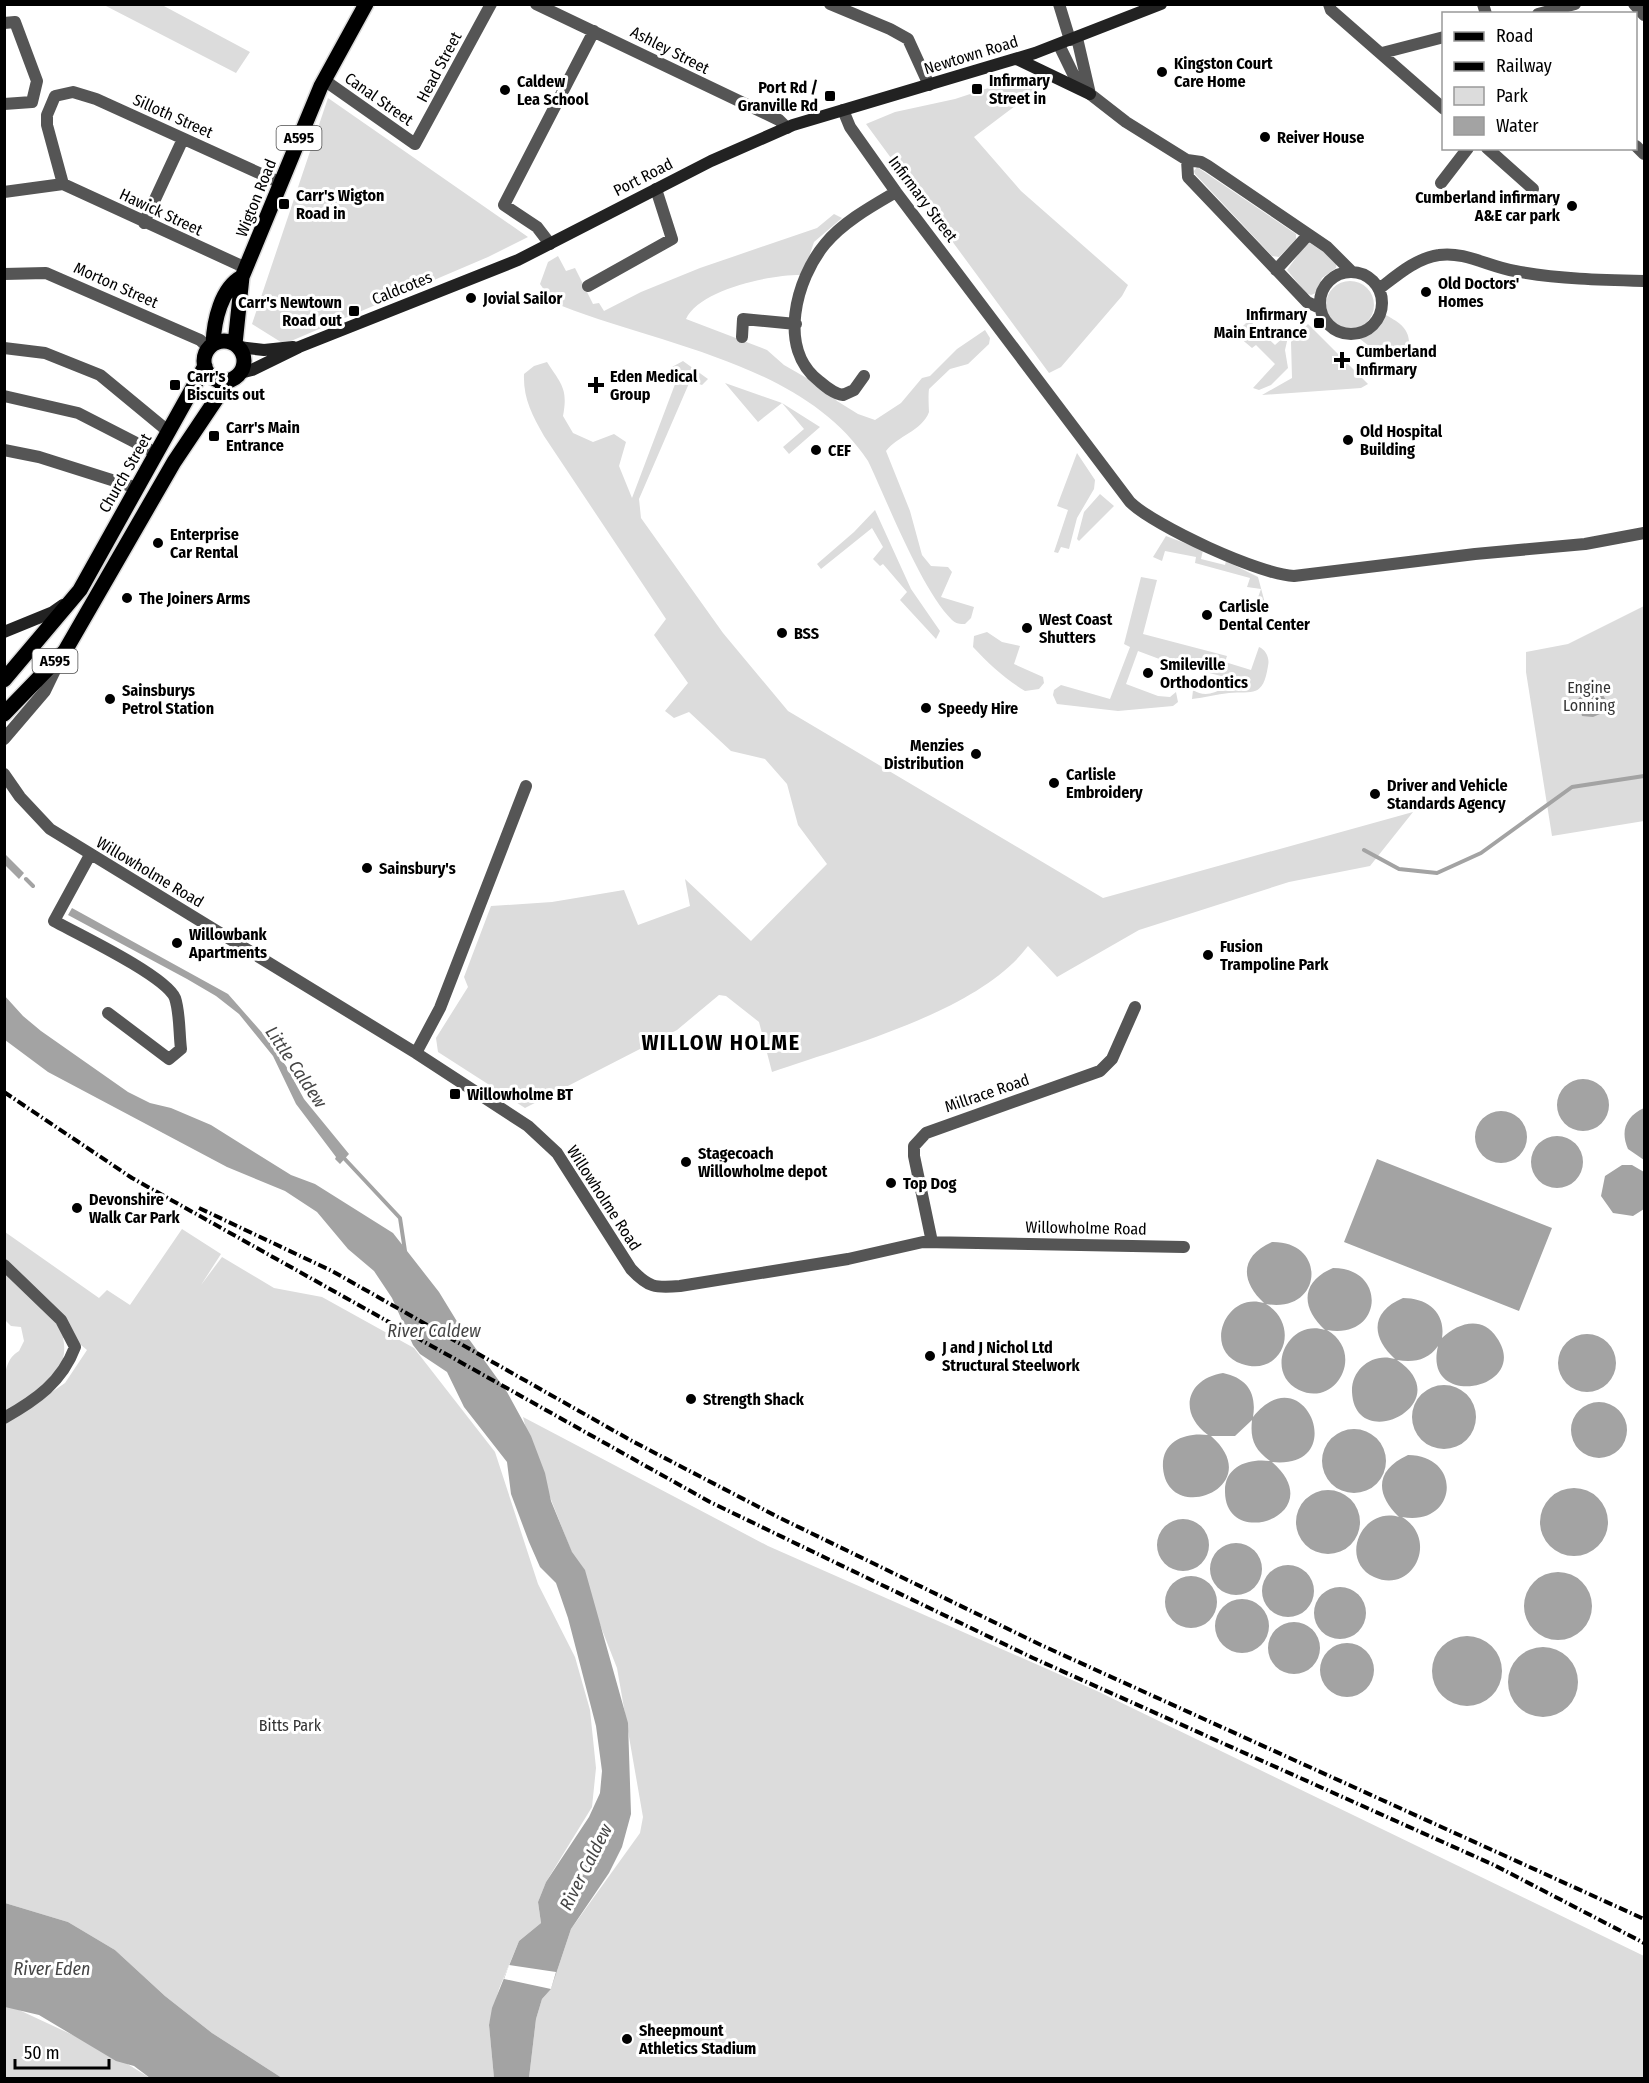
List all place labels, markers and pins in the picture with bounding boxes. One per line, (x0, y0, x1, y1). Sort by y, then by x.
place label: Kingston Court Care Home (1174, 54, 1273, 91)
marker: Kingston Court Care Home (1155, 65, 1169, 79)
place label: Infirmary Street in (989, 71, 1050, 108)
place label: Caldew Lea School (517, 72, 589, 109)
place label: Port Rd / Granville Rd (738, 78, 818, 115)
marker: Infirmary Street in (970, 82, 984, 96)
marker: Caldew Lea School (498, 83, 512, 97)
marker: Port Rd / Granville Rd (823, 89, 837, 103)
place label: Reiver House (1277, 128, 1364, 147)
marker: Reiver House (1258, 130, 1272, 144)
place label: Carr's Wigton Road in (296, 186, 385, 223)
place label: Cumberland infirmary A&E car park (1415, 188, 1561, 225)
marker: Carr's Wigton Road in (277, 197, 291, 211)
marker: Cumberland infirmary A&E car park (1565, 199, 1579, 213)
place label: Old Doctors' Homes (1438, 274, 1519, 311)
marker: Old Doctors' Homes (1419, 285, 1433, 299)
place label: Jovial Sailor (482, 289, 562, 308)
marker: Jovial Sailor (464, 291, 478, 305)
place label: Carr's Newtown Road out (238, 293, 342, 330)
marker: Carr's Newtown Road out (347, 304, 361, 318)
place label: Infirmary Main Entrance (1214, 305, 1307, 342)
marker: Infirmary Main Entrance (1312, 316, 1326, 330)
place label: Cumberland Infirmary (1356, 342, 1437, 379)
marker: Cumberland Infirmary (1333, 351, 1351, 369)
place label: Carr's Biscuits out (187, 367, 265, 404)
place label: Eden Medical Group (610, 367, 698, 404)
marker: Eden Medical Group (587, 376, 605, 394)
marker: Carr's Biscuits out (168, 378, 182, 392)
place label: Carr's Main Entrance (226, 418, 300, 455)
place label: Old Hospital Building (1360, 422, 1443, 459)
marker: Carr's Main Entrance (207, 429, 221, 443)
marker: Old Hospital Building (1341, 433, 1355, 447)
place label: CEF (828, 441, 851, 460)
marker: CEF (809, 443, 823, 457)
place label: Enterprise Car Rental (170, 525, 239, 562)
marker: Enterprise Car Rental (151, 536, 165, 550)
place label: The Joiners Arms (139, 589, 250, 608)
marker: The Joiners Arms (120, 591, 134, 605)
place label: Carlisle Dental Center (1219, 597, 1310, 634)
marker: Carlisle Dental Center (1200, 608, 1214, 622)
place label: West Coast Shutters (1039, 610, 1113, 647)
marker: West Coast Shutters (1020, 621, 1034, 635)
place label: BSS (794, 624, 819, 643)
marker: BSS (775, 626, 789, 640)
place label: Smileville Orthodontics (1160, 655, 1248, 692)
marker: Smileville Orthodontics (1141, 666, 1155, 680)
place label: Sainsburys Petrol Station (122, 681, 214, 718)
marker: Sainsburys Petrol Station (103, 692, 117, 706)
place label: Speedy Hire (938, 699, 1018, 718)
marker: Speedy Hire (919, 701, 933, 715)
place label: Menzies Distribution (884, 736, 964, 773)
marker: Menzies Distribution (969, 747, 983, 761)
place label: Carlisle Embroidery (1066, 765, 1143, 802)
marker: Carlisle Embroidery (1047, 776, 1061, 790)
place label: Driver and Vehicle Standards Agency (1387, 776, 1508, 813)
marker: Driver and Vehicle Standards Agency (1368, 787, 1382, 801)
place label: Sainsbury's (379, 859, 456, 878)
marker: Sainsbury's (360, 861, 374, 875)
place label: Willowbank Apartments (188, 925, 268, 962)
marker: Willowbank Apartments (170, 936, 184, 950)
place label: Fusion Trampoline Park (1220, 937, 1329, 974)
marker: Fusion Trampoline Park (1201, 948, 1215, 962)
place label: Willowholme BT (467, 1085, 573, 1104)
marker: Willowholme BT (448, 1087, 462, 1101)
place label: Stagecoach Willowholme depot (698, 1144, 828, 1181)
marker: Stagecoach Willowholme depot (679, 1155, 693, 1169)
place label: Top Dog (903, 1174, 957, 1193)
marker: Top Dog (884, 1176, 898, 1190)
place label: Devonshire Walk Car Park (89, 1190, 181, 1227)
marker: Devonshire Walk Car Park (70, 1201, 84, 1215)
place label: J and J Nichol Ltd Structural Steelwork (941, 1338, 1081, 1375)
marker: J and J Nichol Ltd Structural Steelwork (923, 1349, 937, 1363)
place label: Strength Shack (703, 1390, 805, 1409)
marker: Strength Shack (684, 1392, 698, 1406)
place label: Sheepmount Athletics Stadium (638, 2021, 756, 2058)
marker: Sheepmount Athletics Stadium (620, 2032, 634, 2046)

